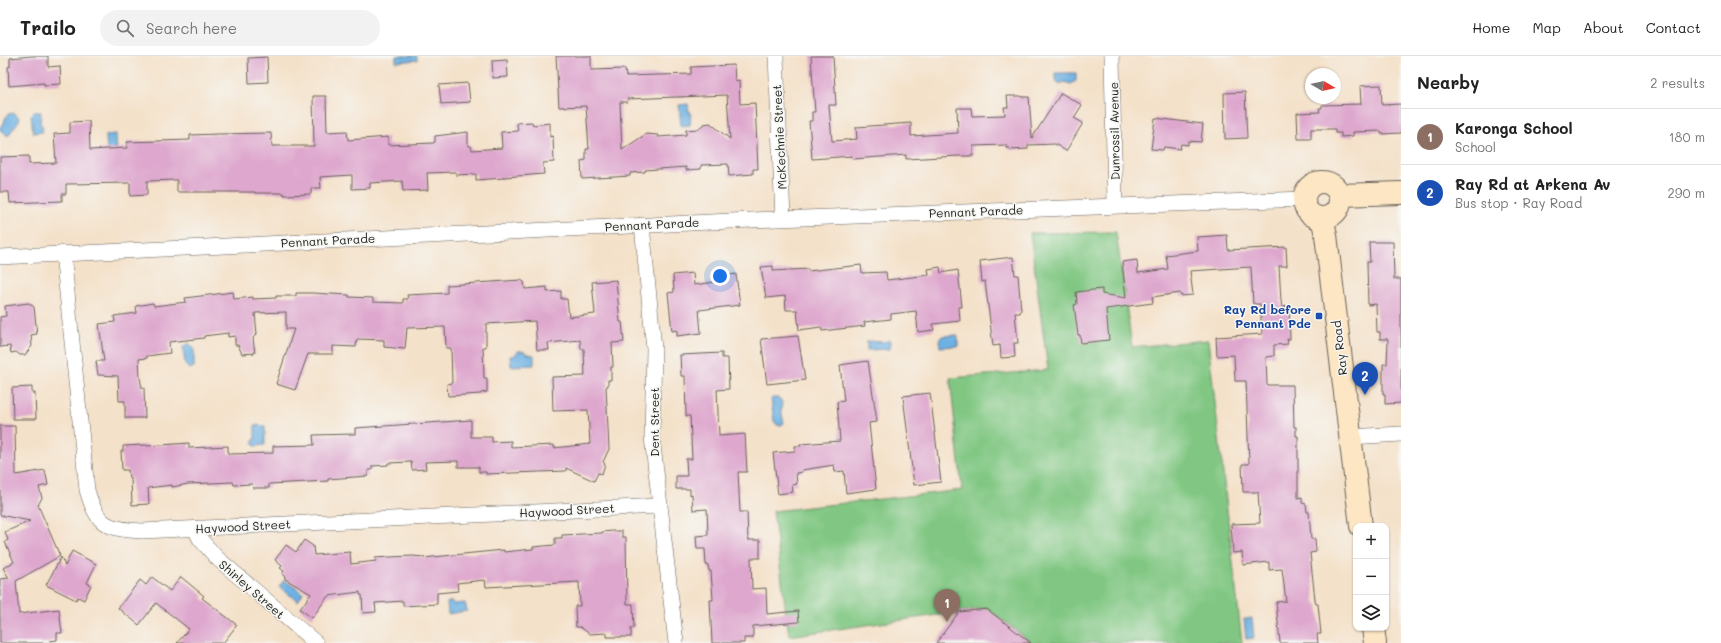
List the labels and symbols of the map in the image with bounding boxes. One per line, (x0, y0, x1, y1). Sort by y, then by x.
north arrow (1305, 68, 1341, 104)
street label: Dunrossil Avenue (1105, 82, 1123, 180)
street label: McKechnie Street (768, 84, 790, 190)
street label: Pennant Parade (928, 201, 1024, 221)
street label: Pennant Parade (604, 214, 700, 234)
street label: Pennant Parade (280, 230, 376, 250)
your location (710, 266, 730, 286)
place label: Ray Rd before Pennant Pde (1224, 301, 1311, 331)
marker: Ray Rd before Pennant Pde (1314, 311, 1324, 321)
street label: Ray Road (1328, 319, 1350, 376)
pin: 2 (1352, 362, 1378, 395)
street label: Dent Street (646, 387, 662, 457)
street label: Haywood Street (519, 500, 615, 520)
street label: Haywood Street (195, 516, 291, 536)
street label: Shirley Street (216, 556, 288, 622)
pin: 1 (934, 589, 960, 622)

